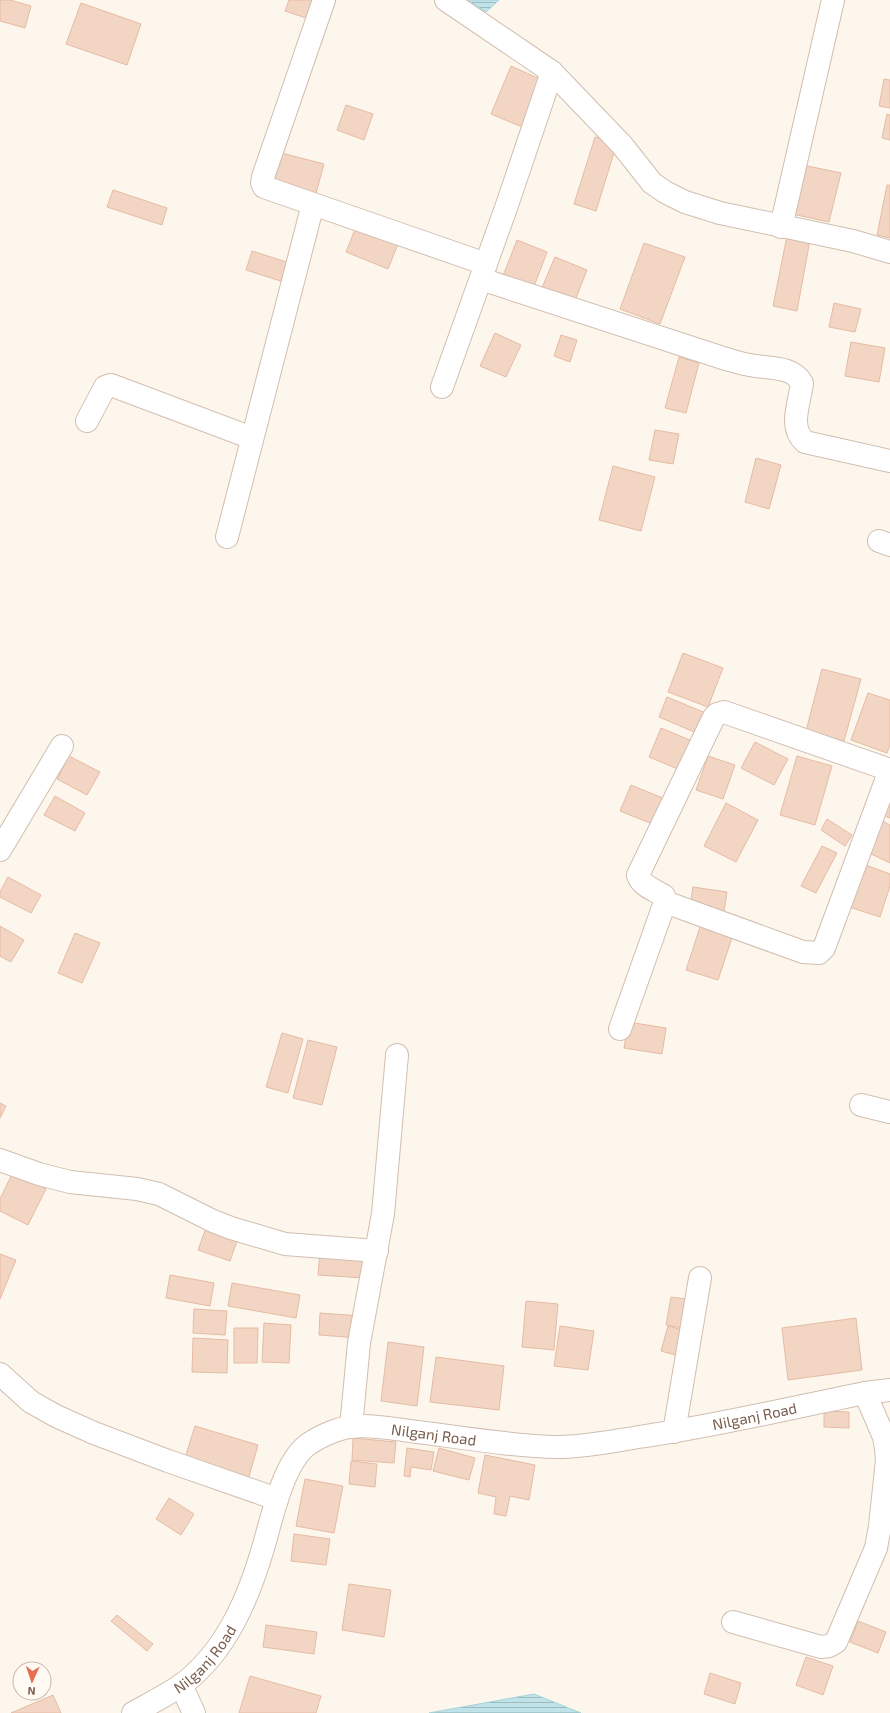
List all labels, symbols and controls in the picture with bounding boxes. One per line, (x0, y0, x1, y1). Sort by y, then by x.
street label: Nilganj Road (711, 1398, 798, 1433)
street label: Nilganj Road (390, 1420, 478, 1449)
street label: Nilganj Road (170, 1622, 239, 1697)
north arrow (12, 1661, 52, 1701)
text: N (27, 1685, 36, 1698)

